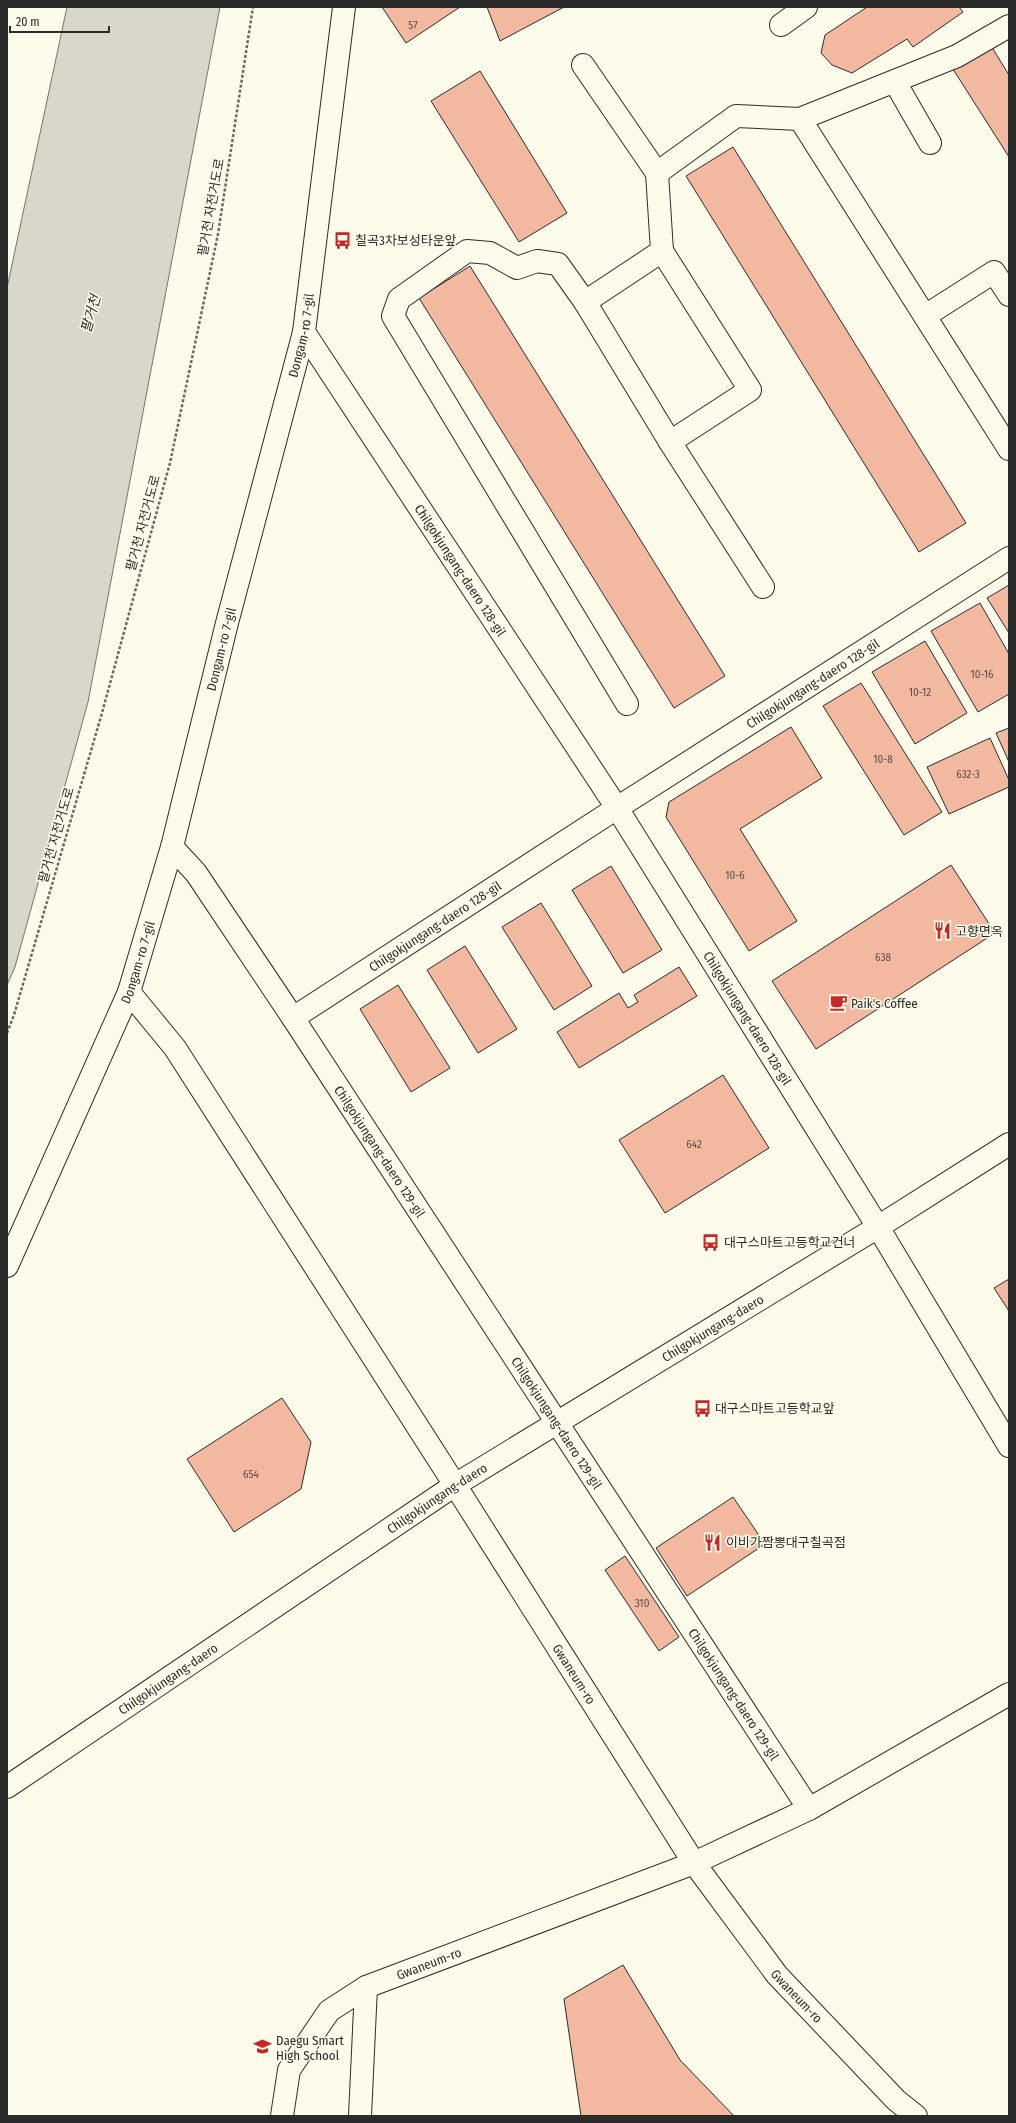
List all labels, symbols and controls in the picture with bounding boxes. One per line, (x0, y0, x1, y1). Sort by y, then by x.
scale bar (10, 8, 109, 34)
text: 20 m (16, 15, 40, 29)
house number: 57 (408, 19, 418, 32)
street label: 팔거천 자전거도로 (195, 157, 227, 257)
bus stop icon: 칠곡3차보성타운앞 (332, 230, 352, 250)
place label: 칠곡3차보성타운앞 (355, 233, 457, 248)
water label: 팔거천 (78, 292, 105, 335)
street label: Dongam-ro 7-gil (285, 292, 316, 379)
street label: 팔거천 자전거도로 (123, 473, 163, 573)
street label: Chilgokjungang-daero 128-gil (412, 501, 510, 639)
street label: Dongam-ro 7-gil (203, 605, 238, 692)
street label: Chilgokjungang-daero 128-gil (743, 635, 882, 731)
house number: 10-16 (970, 668, 994, 681)
house number: 10-12 (909, 686, 931, 699)
house number: 10-8 (873, 753, 893, 766)
house number: 632-3 (956, 768, 980, 781)
street label: 팔거천 자전거도로 (35, 785, 77, 885)
house number: 10-6 (725, 869, 745, 882)
street label: Chilgokjungang-daero 128-gil (366, 877, 504, 974)
street label: Dongam-ro 7-gil (117, 919, 157, 1006)
restaurant icon: 고향면옥 (932, 921, 952, 941)
place label: 고향면옥 (955, 924, 1003, 939)
street label: Chilgokjungang-daero 128-gil (701, 948, 795, 1088)
house number: 638 (875, 951, 891, 964)
cafe icon: Paik's Coffee (828, 993, 848, 1013)
place label: Paik's Coffee (851, 996, 918, 1011)
street label: Chilgokjungang-daero 129-gil (332, 1083, 429, 1221)
house number: 642 (686, 1138, 702, 1151)
bus stop icon: 대구스마트고등학교건너 (701, 1232, 721, 1252)
place label: 대구스마트고등학교건너 (724, 1235, 856, 1250)
street label: Chilgokjungang-daero (659, 1291, 766, 1365)
street label: Chilgokjungang-daero 129-gil (509, 1354, 606, 1492)
bus stop icon: 대구스마트고등학교앞 (692, 1398, 712, 1418)
place label: 대구스마트고등학교앞 (715, 1401, 835, 1416)
street label: Chilgokjungang-daero (384, 1460, 490, 1536)
house number: 654 (243, 1468, 260, 1481)
restaurant icon: 이비가짬뽕대구칠곡점 (703, 1532, 723, 1552)
place label: 이비가짬뽕대구칠곡점 (726, 1535, 846, 1550)
house number: 310 (635, 1597, 650, 1610)
street label: Chilgokjungang-daero 129-gil (686, 1625, 783, 1763)
street label: Chilgokjungang-daero (115, 1640, 221, 1717)
street label: Gwaneum-ro (550, 1641, 599, 1707)
street label: Gwaneum-ro (394, 1944, 463, 1982)
street label: Gwaneum-ro (768, 1966, 826, 2026)
place label: Daegu Smart High School (276, 2033, 344, 2063)
school or university icon: Daegu Smart High School (253, 2037, 273, 2057)

